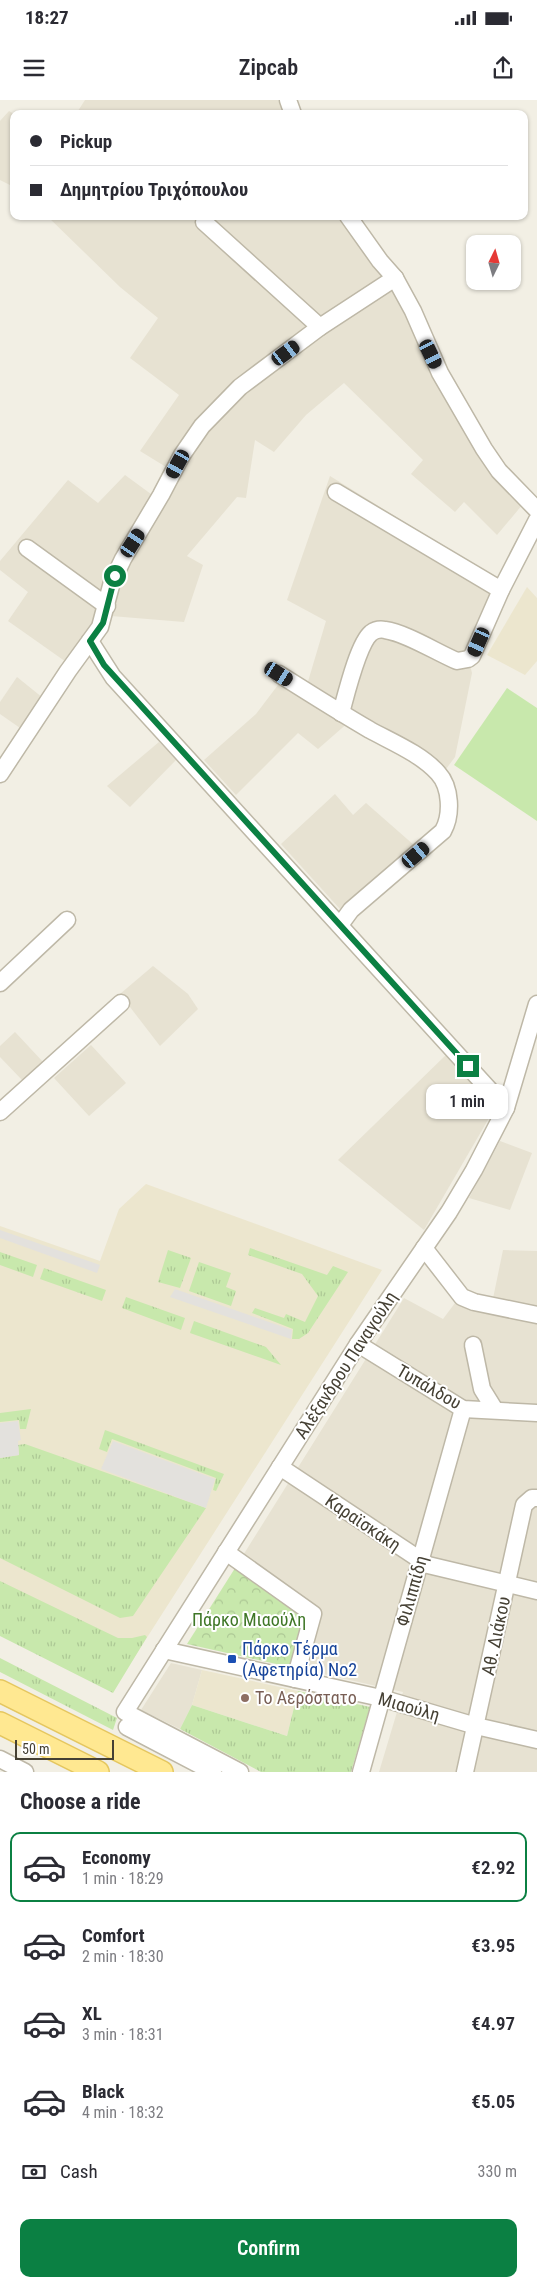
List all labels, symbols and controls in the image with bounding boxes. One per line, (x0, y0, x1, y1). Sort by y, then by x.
text: 18:27 (25, 6, 69, 29)
icon: menu (20, 54, 48, 82)
icon: share (489, 54, 517, 82)
text: Zipcab (239, 55, 298, 80)
text: Pickup (60, 130, 112, 153)
text: Δημητρίου Τριχόπουλου (60, 178, 248, 201)
north arrow (466, 235, 521, 290)
map controls (466, 235, 521, 290)
car (417, 337, 444, 371)
car (269, 338, 302, 368)
car (164, 447, 191, 481)
car (118, 526, 147, 560)
route start (104, 565, 126, 587)
car (466, 625, 491, 659)
car (262, 660, 295, 688)
car (399, 840, 432, 870)
route end (457, 1055, 479, 1077)
callout: 1 min (427, 1084, 509, 1118)
text: 1 min (449, 1092, 485, 1111)
street label: Αλέξανδρου Παναγούλη (290, 1287, 401, 1442)
street label: Τυπάλδου (393, 1360, 465, 1413)
street label: Καραϊσκάκη (322, 1490, 405, 1555)
street label: Φιλιππίδη (391, 1553, 432, 1629)
street label: Αθ. Διάκου (477, 1595, 514, 1677)
park label: Πάρκο Μιαούλη (192, 1609, 306, 1630)
place label: Πάρκο Τέρμα (Αφετηρία) Νο2 (242, 1638, 357, 1681)
marker: Πάρκο Τέρμα (Αφετηρία) Νο2 (226, 1653, 238, 1665)
place label: Το Αερόστατο (255, 1687, 357, 1708)
street label: Μιαούλη (376, 1688, 442, 1725)
marker: Το Αερόστατο (239, 1692, 251, 1704)
scale bar (15, 1737, 114, 1760)
text: 50 m (22, 1741, 50, 1757)
text: Choose a ride (20, 1789, 141, 1814)
icon: car (22, 1845, 67, 1890)
text: Economy (82, 1846, 151, 1869)
text: €2.92 (471, 1856, 515, 1879)
text: 1 min · 18:29 (82, 1869, 164, 1888)
icon: car (22, 1923, 67, 1968)
text: Comfort (82, 1924, 145, 1947)
text: €3.95 (471, 1934, 515, 1957)
text: 2 min · 18:30 (82, 1947, 164, 1966)
icon: car (22, 2001, 67, 2046)
text: XL (82, 2002, 102, 2025)
text: €4.97 (471, 2012, 515, 2035)
text: 3 min · 18:31 (82, 2025, 164, 2044)
icon: car (22, 2079, 67, 2124)
text: Black (82, 2080, 124, 2103)
text: €5.05 (471, 2090, 515, 2113)
text: 4 min · 18:32 (82, 2103, 164, 2122)
icon: cash (20, 2158, 48, 2186)
text: Cash (60, 2160, 98, 2183)
text: 330 m (478, 2162, 517, 2181)
button: Confirm (20, 2219, 517, 2277)

